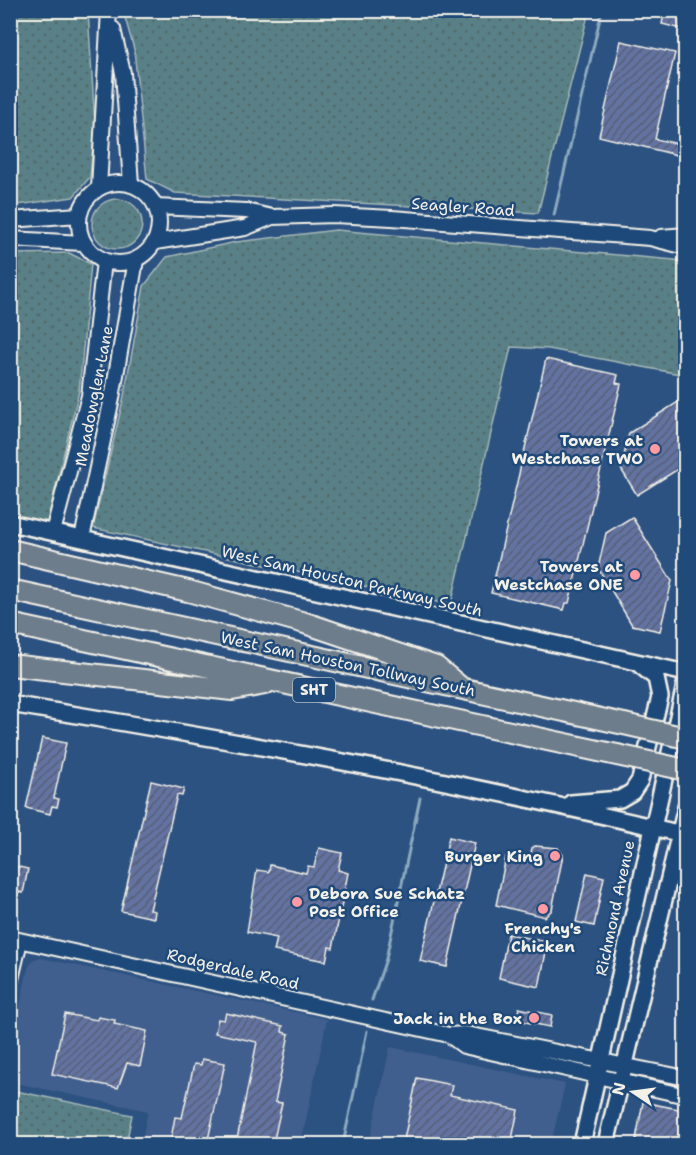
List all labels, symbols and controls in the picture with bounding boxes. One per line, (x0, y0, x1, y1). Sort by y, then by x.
street label: Seagler Road (411, 193, 515, 221)
street label: Meadowglen Lane (70, 324, 118, 468)
place label: Towers at Westchase TWO (511, 430, 643, 469)
marker: Towers at Westchase TWO (648, 442, 662, 456)
street label: West Sam Houston Parkway South (219, 541, 485, 621)
place label: Towers at Westchase ONE (494, 556, 623, 595)
marker: Towers at Westchase ONE (628, 568, 642, 582)
street label: West Sam Houston Tollway South (219, 627, 477, 701)
road number: SHT (293, 678, 335, 702)
street label: Richmond Avenue (590, 838, 640, 978)
place label: Burger King (445, 846, 543, 867)
marker: Burger King (548, 849, 562, 863)
place label: Debora Sue Schatz Post Office (309, 883, 465, 922)
marker: Debora Sue Schatz Post Office (290, 895, 304, 909)
marker: Frenchy's Chicken (536, 902, 550, 916)
place label: Frenchy's Chicken (504, 918, 582, 957)
street label: Rodgerdale Road (165, 944, 301, 994)
place label: Jack in the Box (393, 1008, 522, 1029)
marker: Jack in the Box (527, 1011, 541, 1025)
north arrow (603, 1062, 663, 1122)
text: N (607, 1080, 631, 1097)

